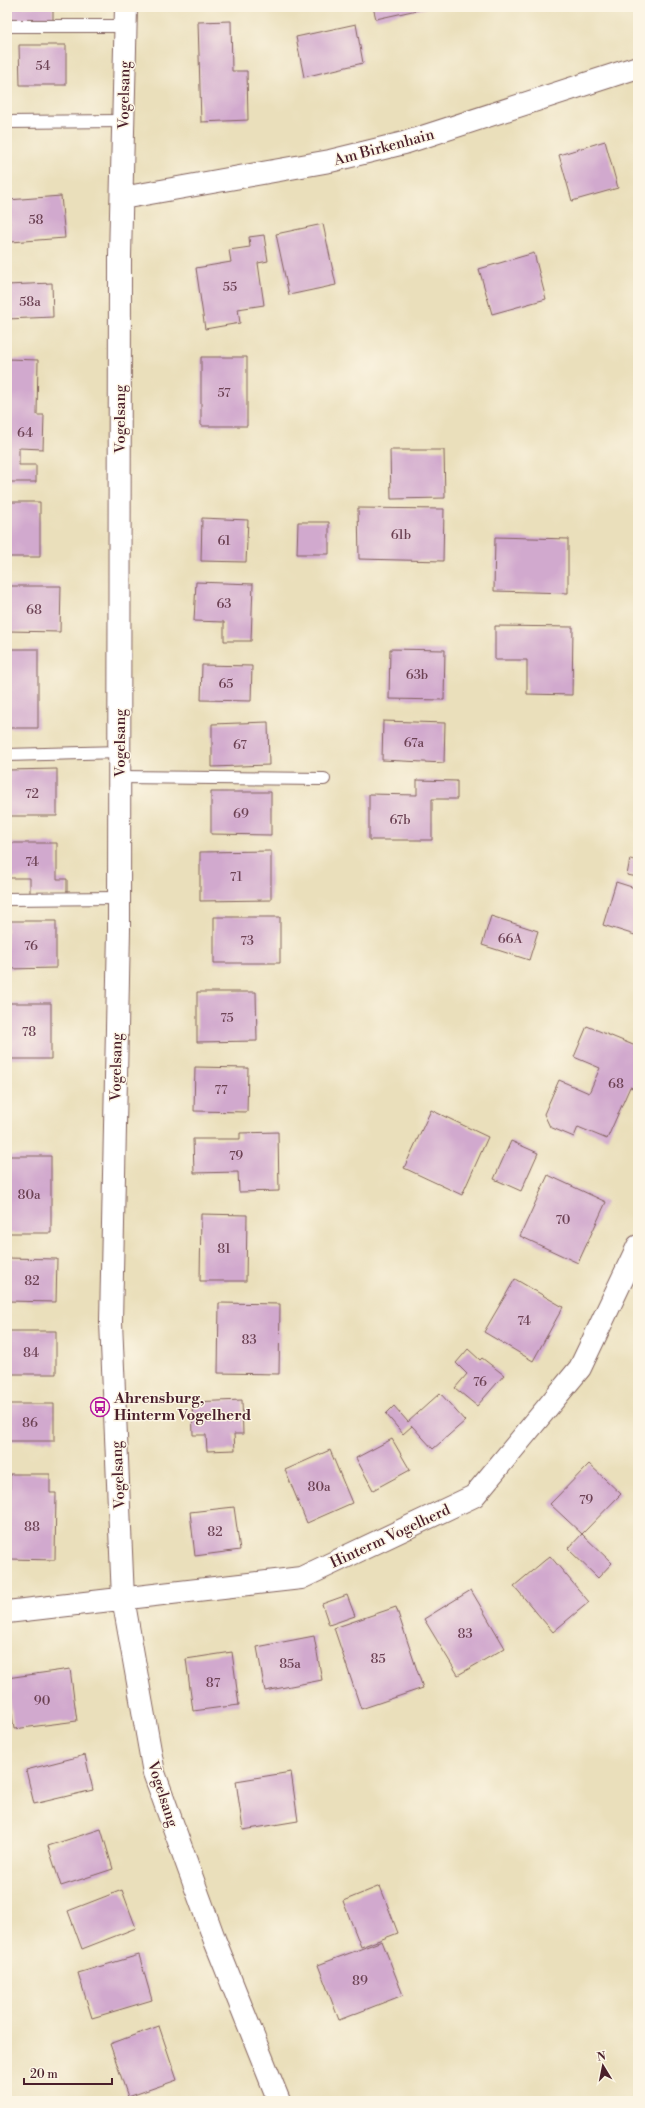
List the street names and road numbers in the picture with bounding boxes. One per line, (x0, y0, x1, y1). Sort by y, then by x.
street label: Vogelsang (114, 60, 135, 130)
street label: Am Birkenhain (331, 125, 436, 170)
street label: Vogelsang (111, 385, 130, 454)
street label: Vogelsang (111, 709, 130, 778)
street label: Vogelsang (106, 1032, 127, 1102)
street label: Vogelsang (107, 1440, 130, 1511)
street label: Hinterm Vogelherd (327, 1500, 454, 1573)
street label: Vogelsang (143, 1758, 182, 1830)

